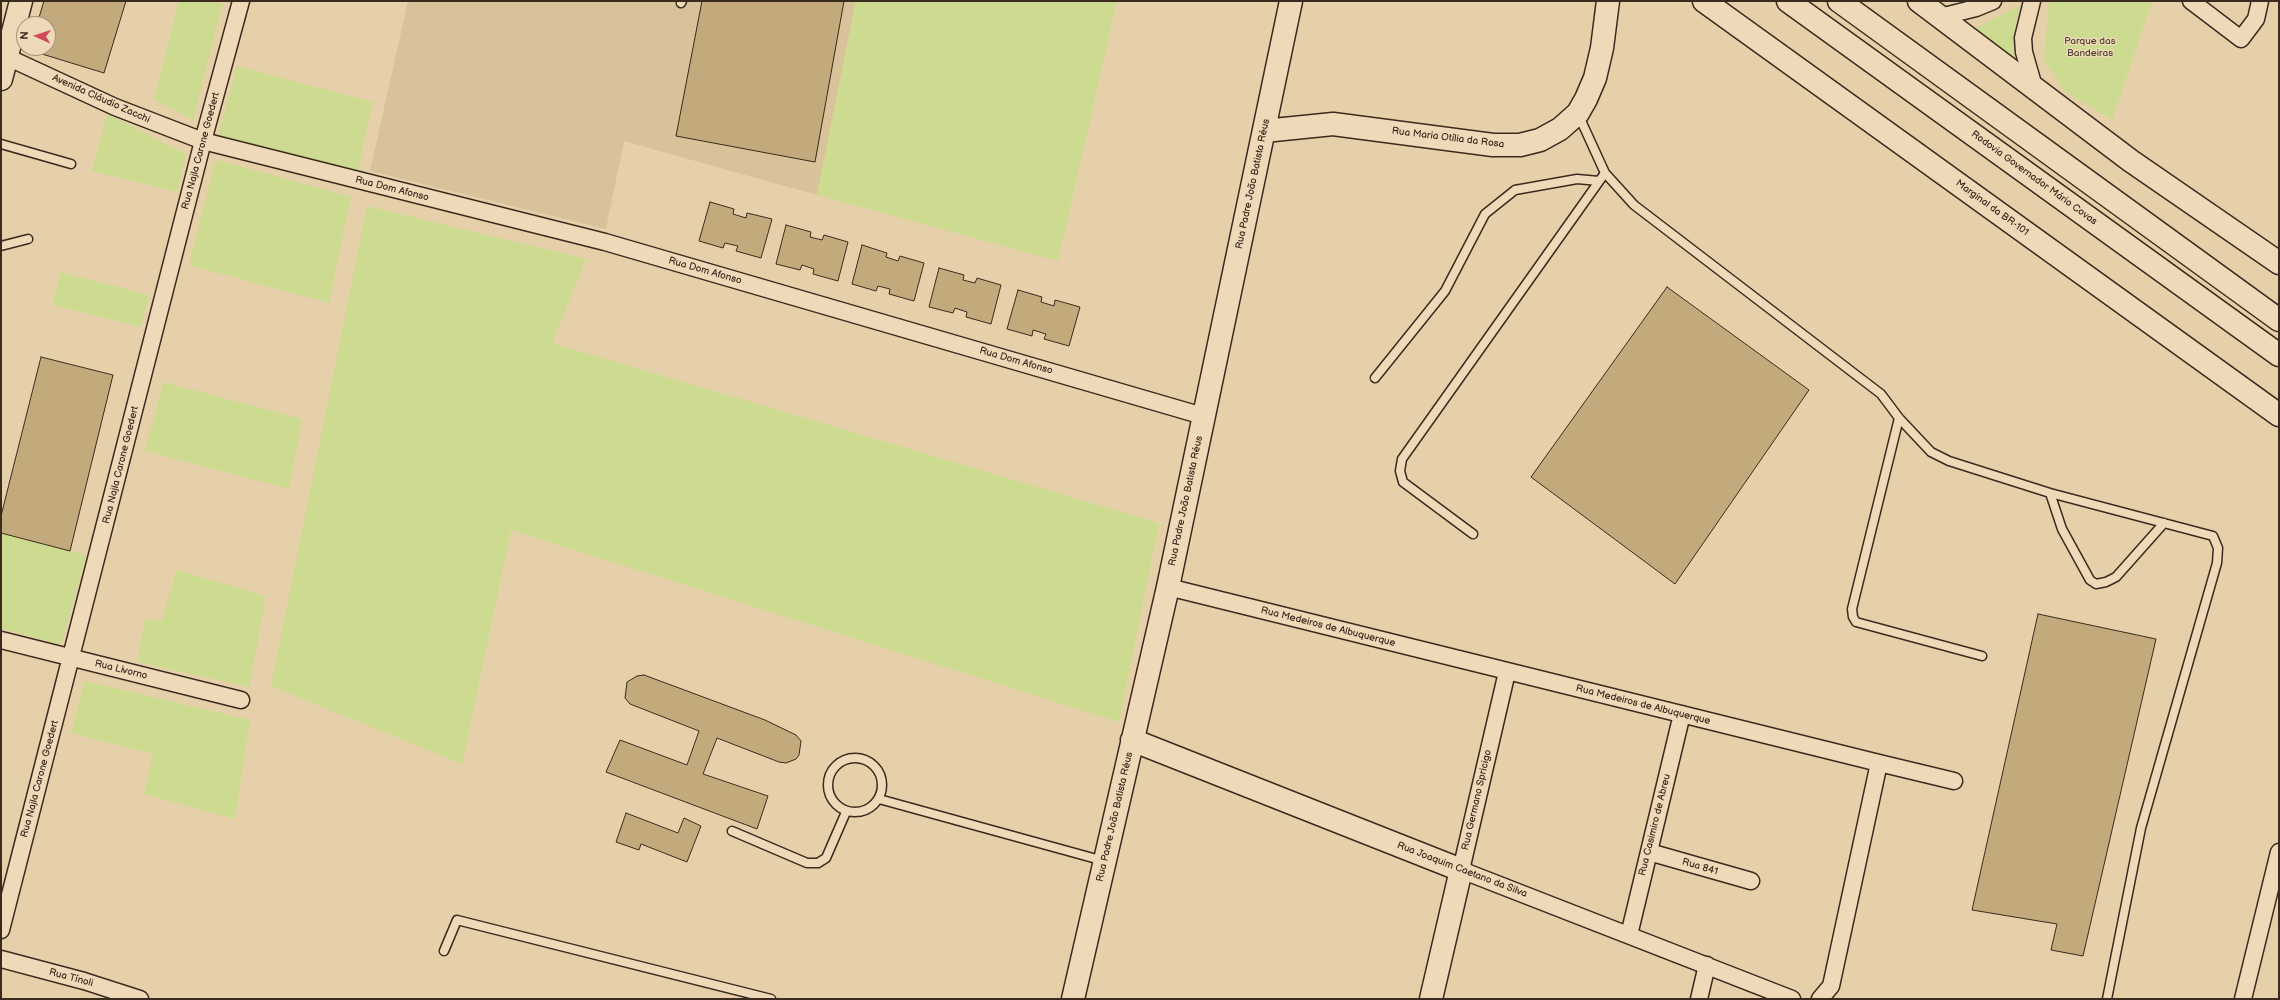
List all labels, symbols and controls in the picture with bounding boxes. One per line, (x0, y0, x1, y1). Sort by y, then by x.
north arrow (16, 16, 56, 56)
text: N (18, 31, 31, 40)
park label: Parque das Bandeiras (2064, 35, 2116, 58)
street label: Avenida Cláudio Zacchi (50, 72, 152, 126)
street label: Rua Najla Carone Goedert (180, 91, 222, 211)
street label: Rua Padre João Batista Réus (1233, 118, 1273, 250)
street label: Rua Maria Otília da Rosa (1391, 125, 1505, 151)
street label: Rodovia Governador Mário Covas (1969, 128, 2099, 228)
street label: Rua Dom Afonso (354, 174, 430, 204)
street label: Marginal da BR-101 (1953, 177, 2031, 239)
street label: Rua Dom Afonso (667, 255, 743, 287)
street label: Rua Dom Afonso (978, 345, 1054, 377)
street label: Rua Najla Carone Goedert (101, 405, 141, 525)
street label: Rua Padre João Batista Réus (1166, 435, 1206, 567)
street label: Rua Medeiros de Albuquerque (1259, 604, 1397, 650)
street label: Rua Livorno (93, 658, 149, 682)
street label: Rua Medeiros de Albuquerque (1574, 682, 1712, 728)
street label: Rua Najla Carone Goedert (19, 719, 61, 839)
street label: Rua Germano Spricigo (1460, 748, 1494, 852)
street label: Rua Padre João Batista Réus (1094, 751, 1136, 883)
street label: Rua Casimiro de Abreu (1637, 773, 1673, 877)
street label: Rua Joaquim Caetano da Silva (1395, 840, 1529, 900)
street label: Rua 841 (1681, 856, 1719, 878)
street label: Rua Tínoli (48, 966, 94, 990)

